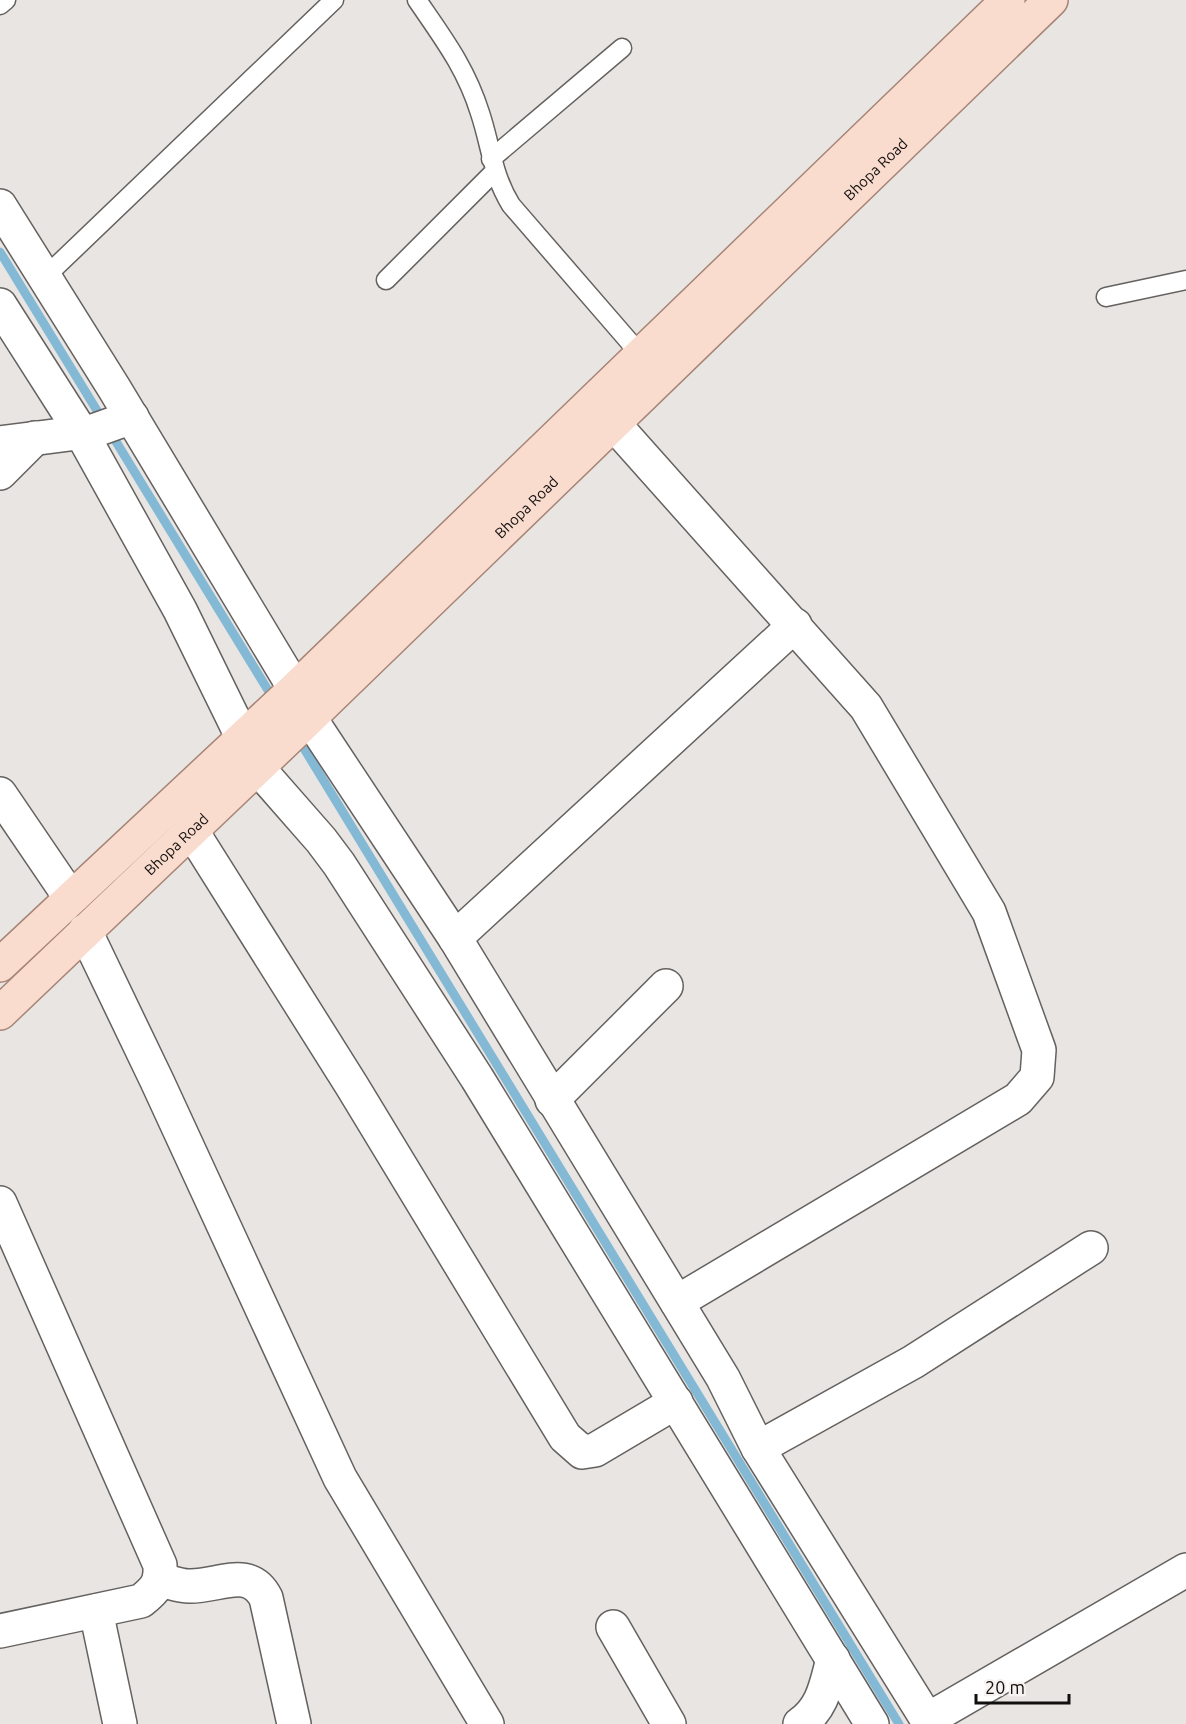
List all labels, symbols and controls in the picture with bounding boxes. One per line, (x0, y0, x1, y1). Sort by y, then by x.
street label: Bhopa Road (840, 135, 911, 204)
street label: Bhopa Road (491, 473, 562, 542)
street label: Bhopa Road (141, 810, 212, 879)
scale bar (976, 1667, 1069, 1705)
text: 20 m (985, 1677, 1025, 1697)

